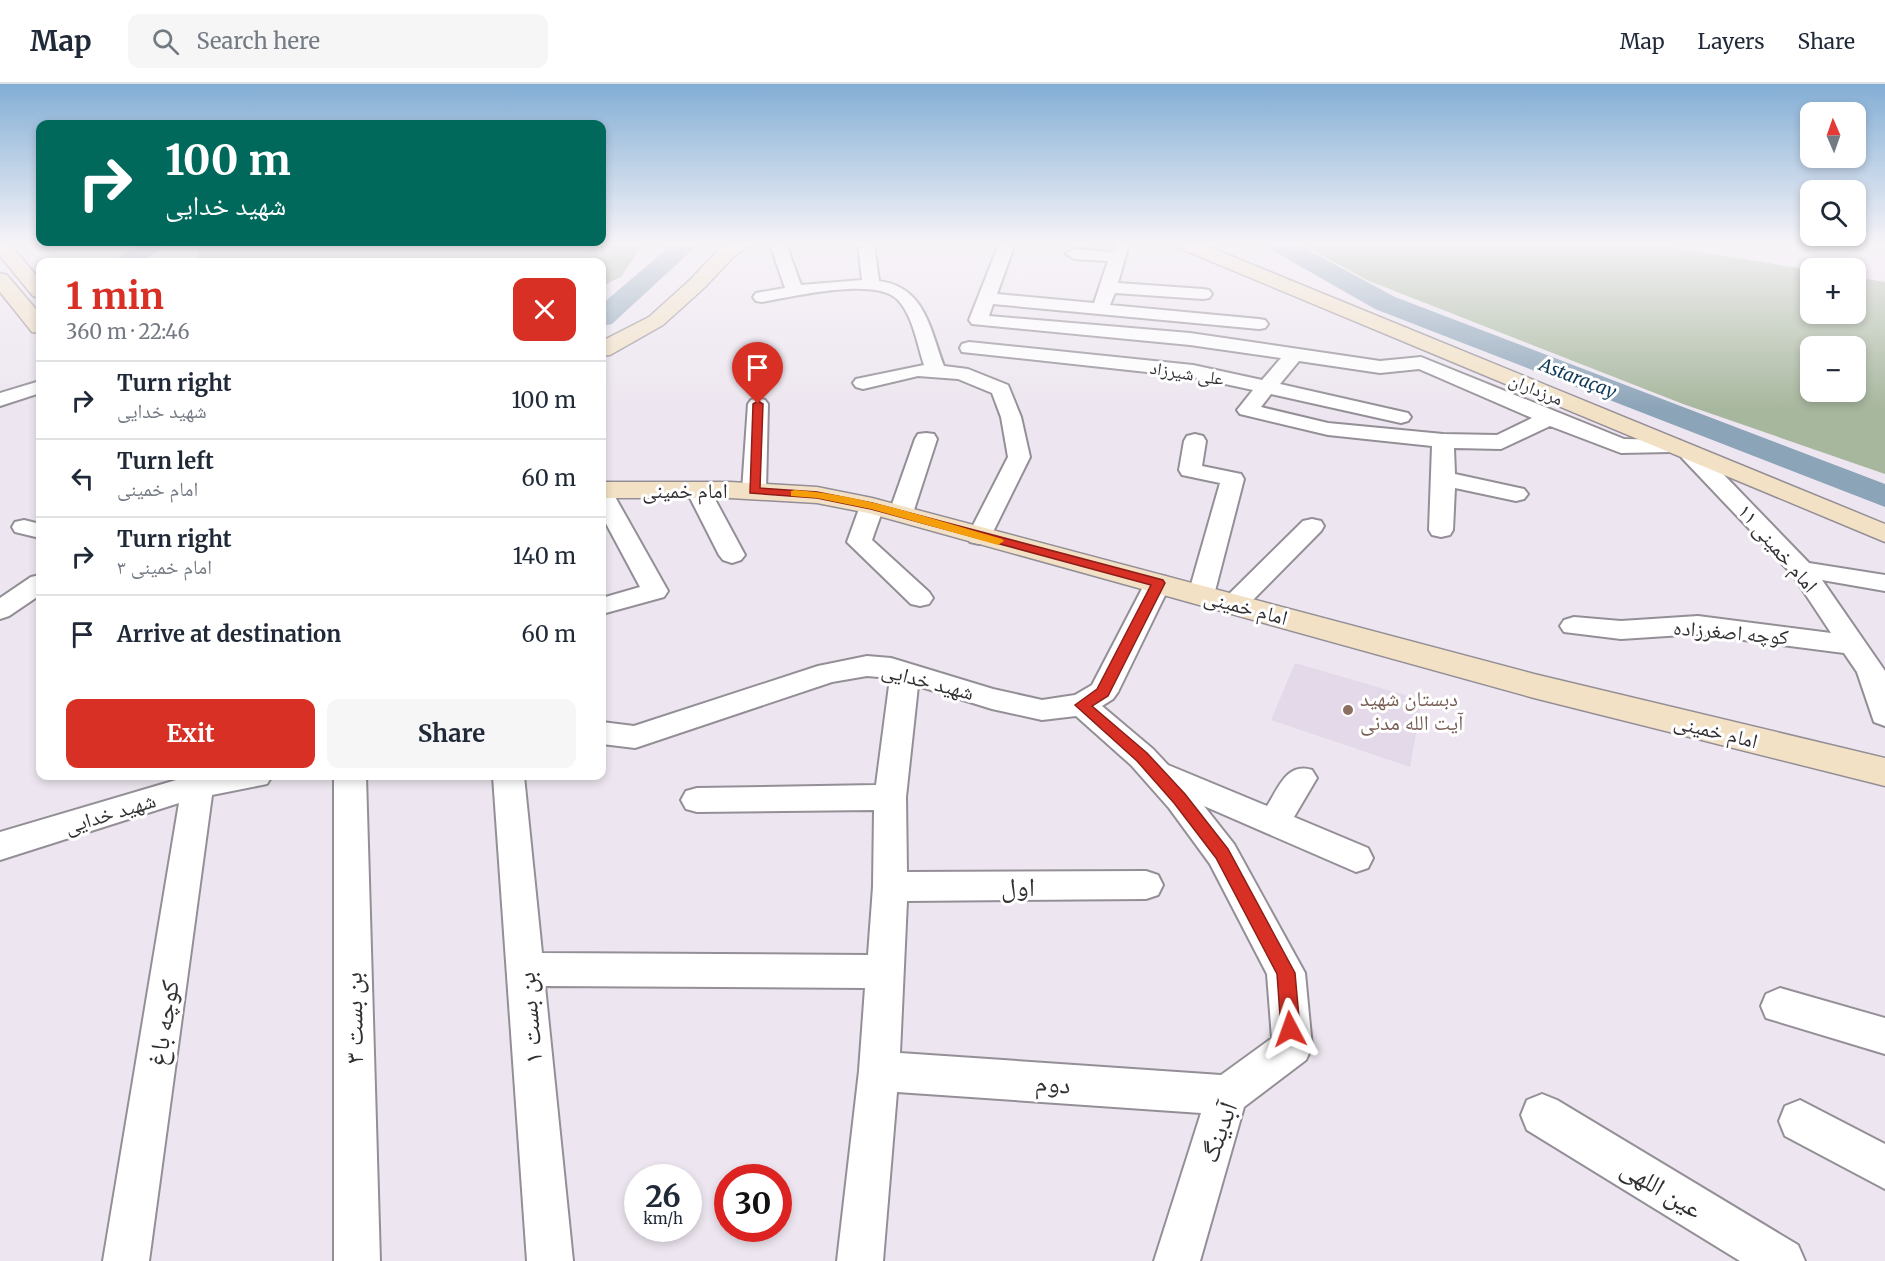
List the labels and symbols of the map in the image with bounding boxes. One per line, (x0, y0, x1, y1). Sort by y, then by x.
north arrow (1800, 102, 1866, 168)
pin (732, 342, 783, 404)
water label: Astaraçay (1534, 352, 1620, 403)
street label: علی شیرزاد (1148, 356, 1226, 390)
street label: مرزداران (1506, 368, 1566, 410)
street label: امام خمینی (642, 477, 728, 505)
street label: امام خمینی ۱۱ (1731, 498, 1824, 599)
street label: امام خمینی (1201, 583, 1291, 632)
street label: کوچه اصغرزاده (1672, 614, 1790, 651)
street label: شهید خدایی (879, 656, 977, 706)
place label: دبستان شهید آیت الله مدنی (1360, 685, 1464, 736)
marker: دبستان شهید آیت الله مدنی (1341, 703, 1355, 717)
street label: امام خمینی (1671, 708, 1761, 755)
street label: شهید خدایی (61, 786, 159, 840)
street label: اول (1001, 870, 1035, 903)
street label: بن بست ۱ (509, 971, 549, 1065)
street label: بن بست ۳ (336, 972, 370, 1064)
street label: کوچه باغ (140, 977, 186, 1068)
position arrow (1258, 997, 1322, 1061)
street label: دوم (1034, 1065, 1072, 1103)
street label: آبدینگ (1192, 1096, 1245, 1167)
street label: عین اللهی (1615, 1151, 1709, 1225)
speed limit sign: 30 (714, 1164, 792, 1242)

